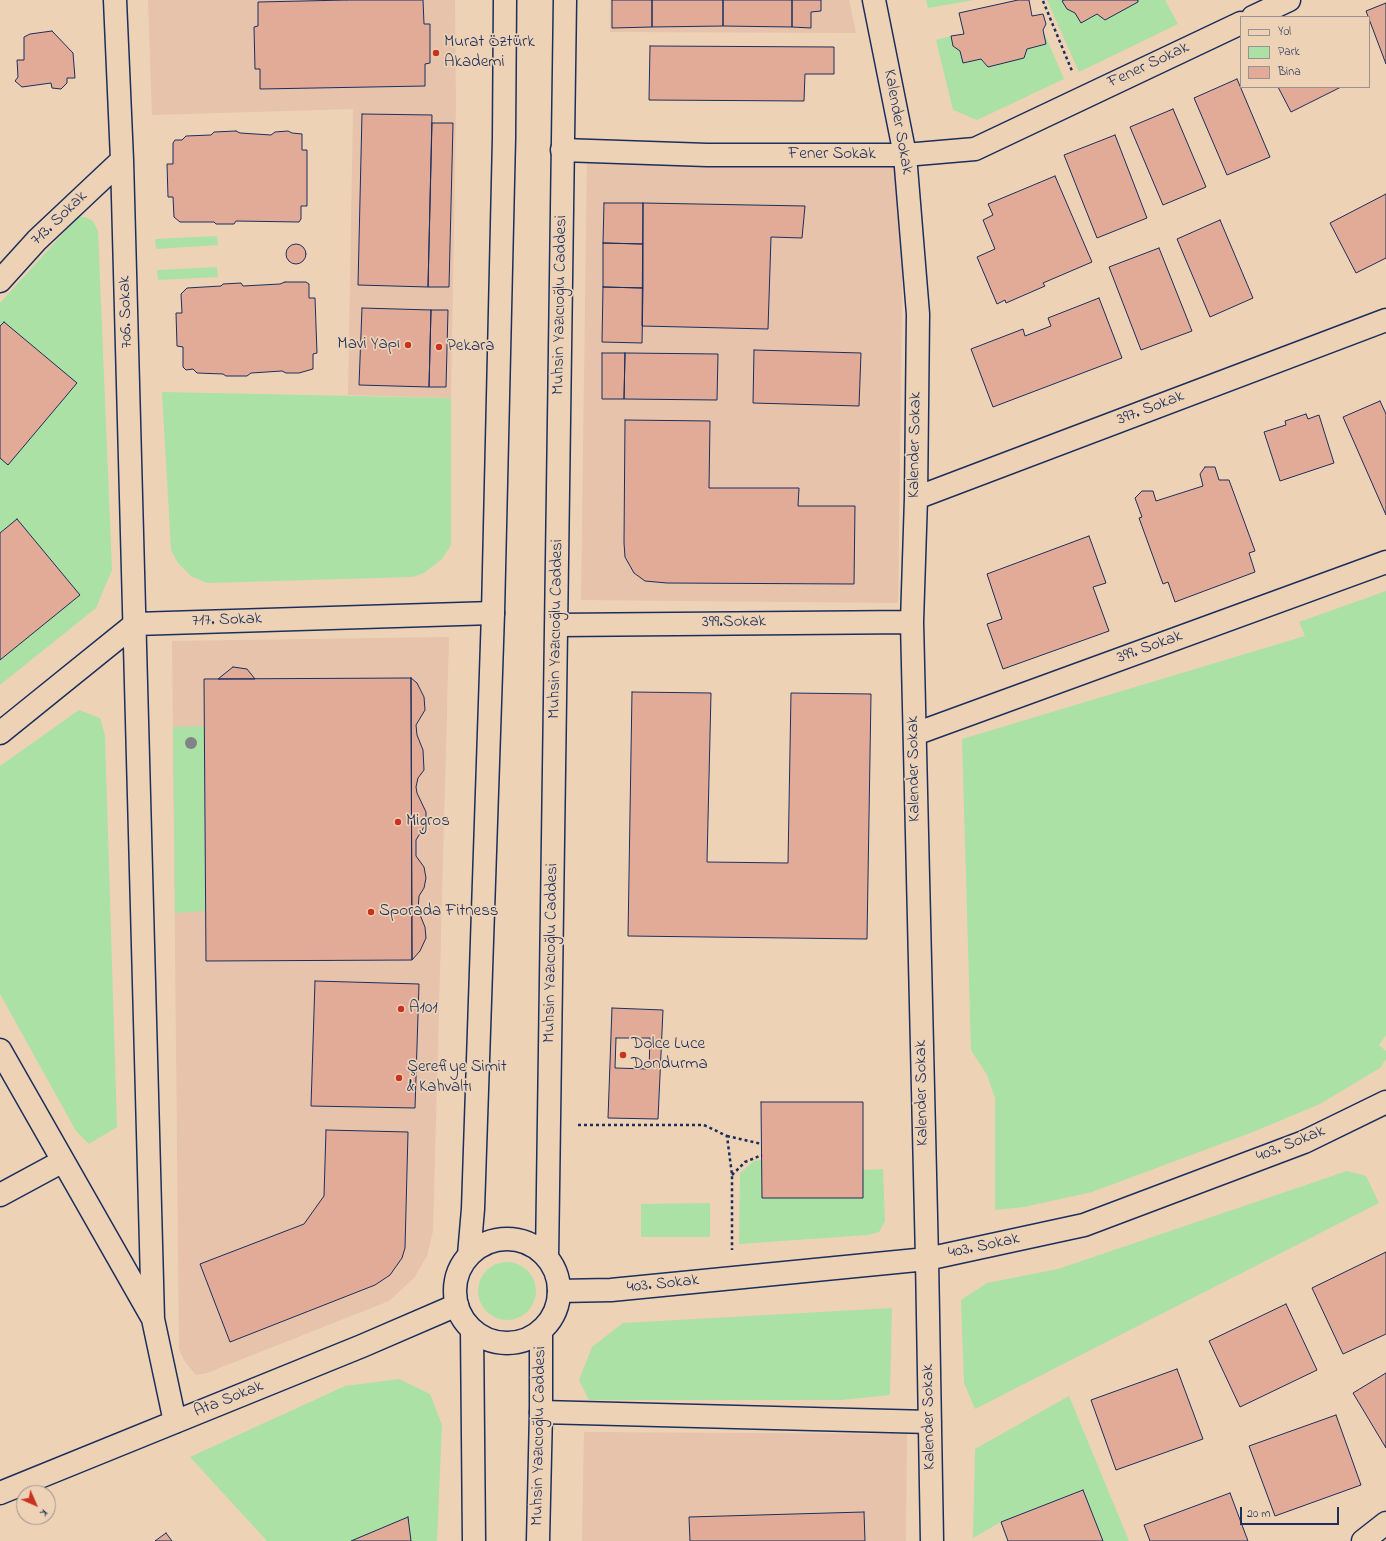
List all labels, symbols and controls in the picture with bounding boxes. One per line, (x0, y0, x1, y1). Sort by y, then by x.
legend (1240, 16, 1370, 88)
text: Yol (1278, 23, 1291, 41)
place label: Murat Öztürk Akademi (444, 33, 535, 73)
street label: Fener Sokak (1105, 38, 1193, 94)
text: Park (1278, 43, 1300, 61)
marker: Murat Öztürk Akademi (431, 48, 441, 58)
text: Bina (1278, 63, 1301, 81)
street label: Kalender Sokak (878, 68, 916, 176)
street label: Fener Sokak (788, 145, 876, 165)
street label: 713. Sokak (28, 187, 92, 251)
street label: Muhsin Yazıcıoğlu Caddesi (549, 215, 573, 395)
street label: 706. Sokak (116, 275, 138, 349)
place label: Mavi Yapı (337, 335, 400, 355)
place label: Pekara (447, 337, 495, 357)
marker: Mavi Yapı (403, 340, 413, 350)
marker: Pekara (434, 342, 444, 352)
street label: 397. Sokak (1115, 387, 1187, 431)
street label: Kalender Sokak (905, 392, 927, 498)
street label: Muhsin Yazıcıoğlu Caddesi (545, 539, 569, 719)
street label: 717. Sokak (191, 610, 263, 632)
street label: 399.Sokak (702, 612, 766, 634)
street label: 399. Sokak (1114, 627, 1186, 669)
street label: Kalender Sokak (904, 716, 926, 822)
place label: Migros (406, 812, 450, 832)
marker: Migros (393, 817, 403, 827)
street label: Muhsin Yazıcıoğlu Caddesi (540, 863, 564, 1043)
place label: Sporada Fitness (379, 902, 499, 922)
marker: Sporada Fitness (366, 907, 376, 917)
place label: A101 (409, 999, 438, 1019)
marker: A101 (396, 1004, 406, 1014)
place label: Dolce Luce Dondurma (631, 1035, 708, 1075)
street label: Kalender Sokak (912, 1040, 934, 1146)
marker: Dolce Luce Dondurma (618, 1050, 628, 1060)
place label: Şerefiye Simit & Kahvaltı (407, 1058, 507, 1098)
marker: Şerefiye Simit & Kahvaltı (394, 1073, 404, 1083)
street label: 403. Sokak (1254, 1122, 1328, 1168)
street label: 403. Sokak (946, 1229, 1022, 1265)
street label: 403. Sokak (626, 1271, 700, 1299)
street label: Muhsin Yazıcıoğlu Caddesi (528, 1346, 552, 1526)
street label: Kalender Sokak (919, 1364, 941, 1470)
street label: Ata Sokak (191, 1377, 267, 1423)
north arrow (16, 1485, 56, 1525)
scale bar (1242, 1499, 1341, 1525)
text: K (36, 1505, 51, 1520)
text: 20 m (1247, 1505, 1270, 1523)

